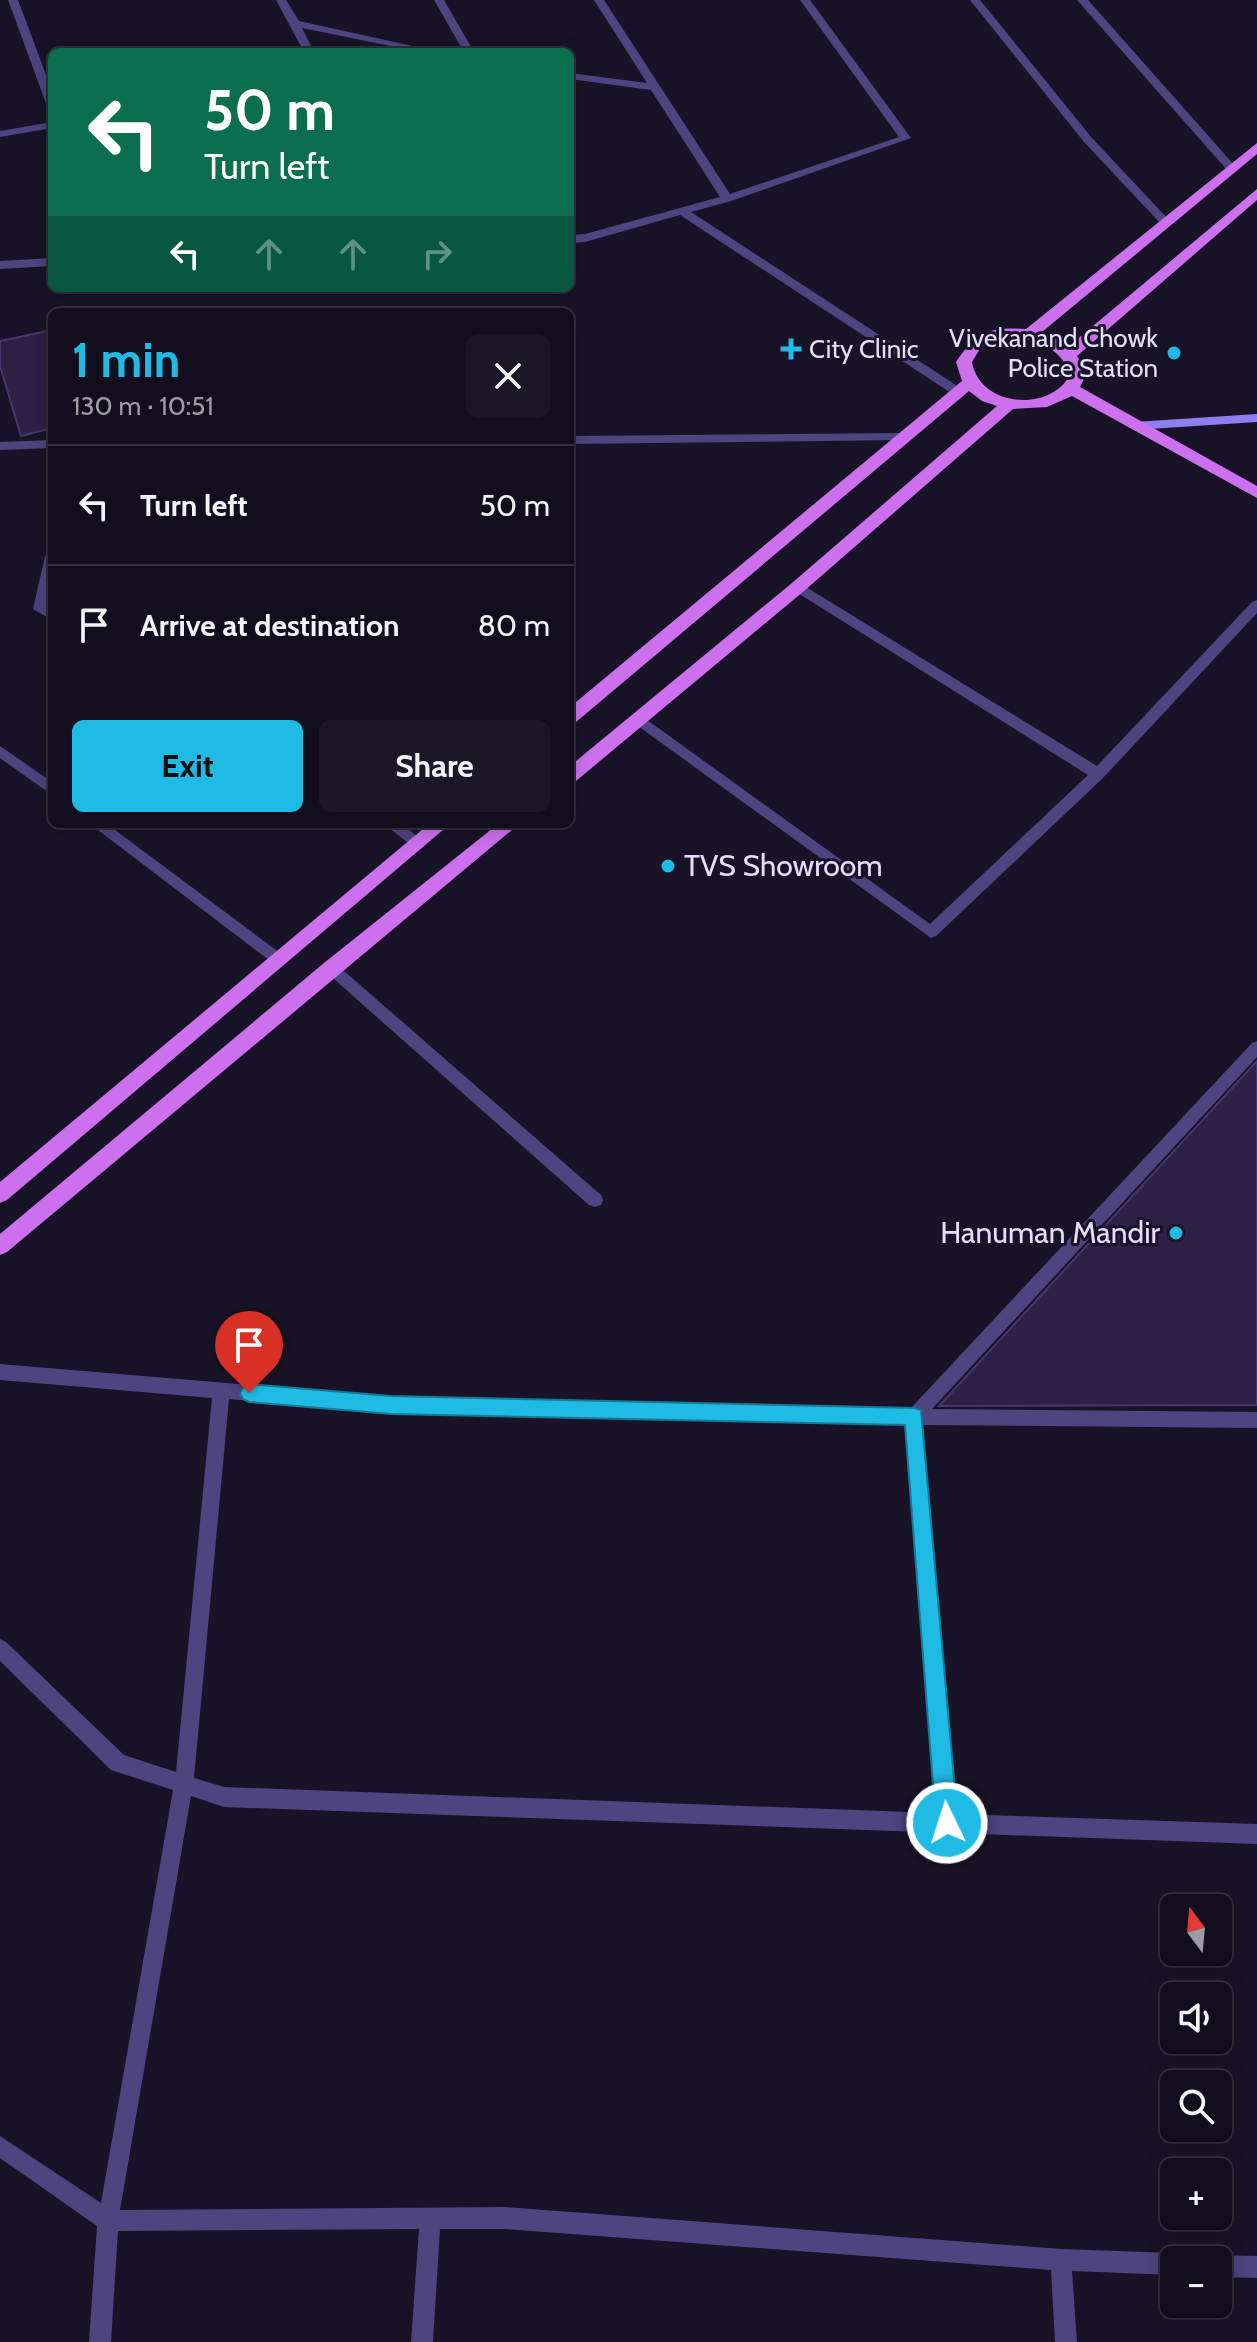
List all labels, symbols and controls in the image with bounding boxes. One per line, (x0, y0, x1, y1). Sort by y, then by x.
text: 50 m (204, 76, 335, 144)
icon: left (72, 80, 176, 184)
text: Turn left (204, 144, 329, 188)
icon: left (163, 232, 207, 276)
icon: ahead (247, 232, 291, 276)
icon: ahead (331, 232, 375, 276)
icon: right (415, 232, 459, 276)
place label: Vivekanand Chowk Police Station (949, 322, 1158, 384)
text: 1 min (72, 331, 180, 389)
place label: City Clinic (809, 333, 919, 365)
button: close (466, 334, 550, 418)
marker: City Clinic (780, 338, 802, 360)
marker: Vivekanand Chowk Police Station (1165, 344, 1183, 362)
text: 130 m · 10:51 (72, 390, 214, 422)
icon: left (72, 483, 116, 527)
text: Turn left (140, 487, 248, 524)
text: 50 m (480, 487, 550, 524)
icon: arrive (72, 603, 116, 647)
text: Arrive at destination (140, 607, 400, 644)
text: 80 m (478, 607, 550, 644)
button: Exit (72, 720, 303, 812)
button: Share (319, 720, 550, 812)
place label: TVS Showroom (684, 847, 883, 884)
marker: TVS Showroom (659, 857, 677, 875)
place label: Hanuman Mandir (940, 1214, 1161, 1251)
marker: Hanuman Mandir (1167, 1224, 1185, 1242)
pin (215, 1311, 283, 1393)
icon: arrive (227, 1323, 271, 1367)
position arrow (905, 1781, 989, 1865)
north arrow (1160, 1894, 1232, 1966)
map controls (1160, 1894, 1232, 2318)
button: sound (1160, 1982, 1232, 2054)
button: search (1160, 2070, 1232, 2142)
button: + (1160, 2158, 1232, 2230)
button: − (1160, 2246, 1232, 2318)

